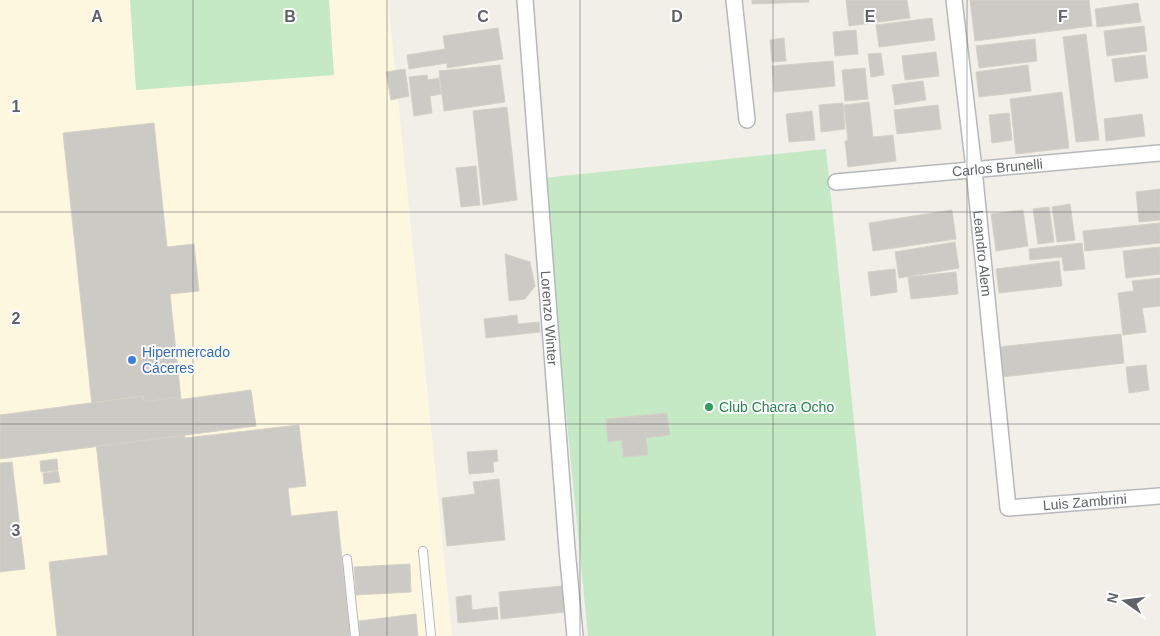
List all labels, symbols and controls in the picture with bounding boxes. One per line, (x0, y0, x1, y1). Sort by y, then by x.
text: A (91, 8, 103, 25)
text: B (284, 8, 296, 25)
text: C (477, 8, 489, 25)
text: D (671, 8, 683, 25)
text: E (865, 8, 876, 25)
text: F (1058, 8, 1068, 25)
text: 1 (12, 98, 21, 115)
street label: Carlos Brunelli (951, 156, 1043, 180)
street label: Leandro Alem (970, 210, 995, 297)
street label: Lorenzo Winter (538, 270, 561, 366)
text: 2 (12, 310, 21, 327)
place label: Hipermercado Cáceres (142, 344, 230, 376)
marker: Hipermercado Cáceres (126, 354, 138, 366)
place label: Club Chacra Ocho (719, 399, 834, 415)
marker: Club Chacra Ocho (703, 401, 715, 413)
street label: Luis Zambrini (1042, 491, 1127, 513)
text: 3 (12, 522, 21, 539)
north arrow (1100, 576, 1150, 626)
text: N (1103, 591, 1121, 605)

